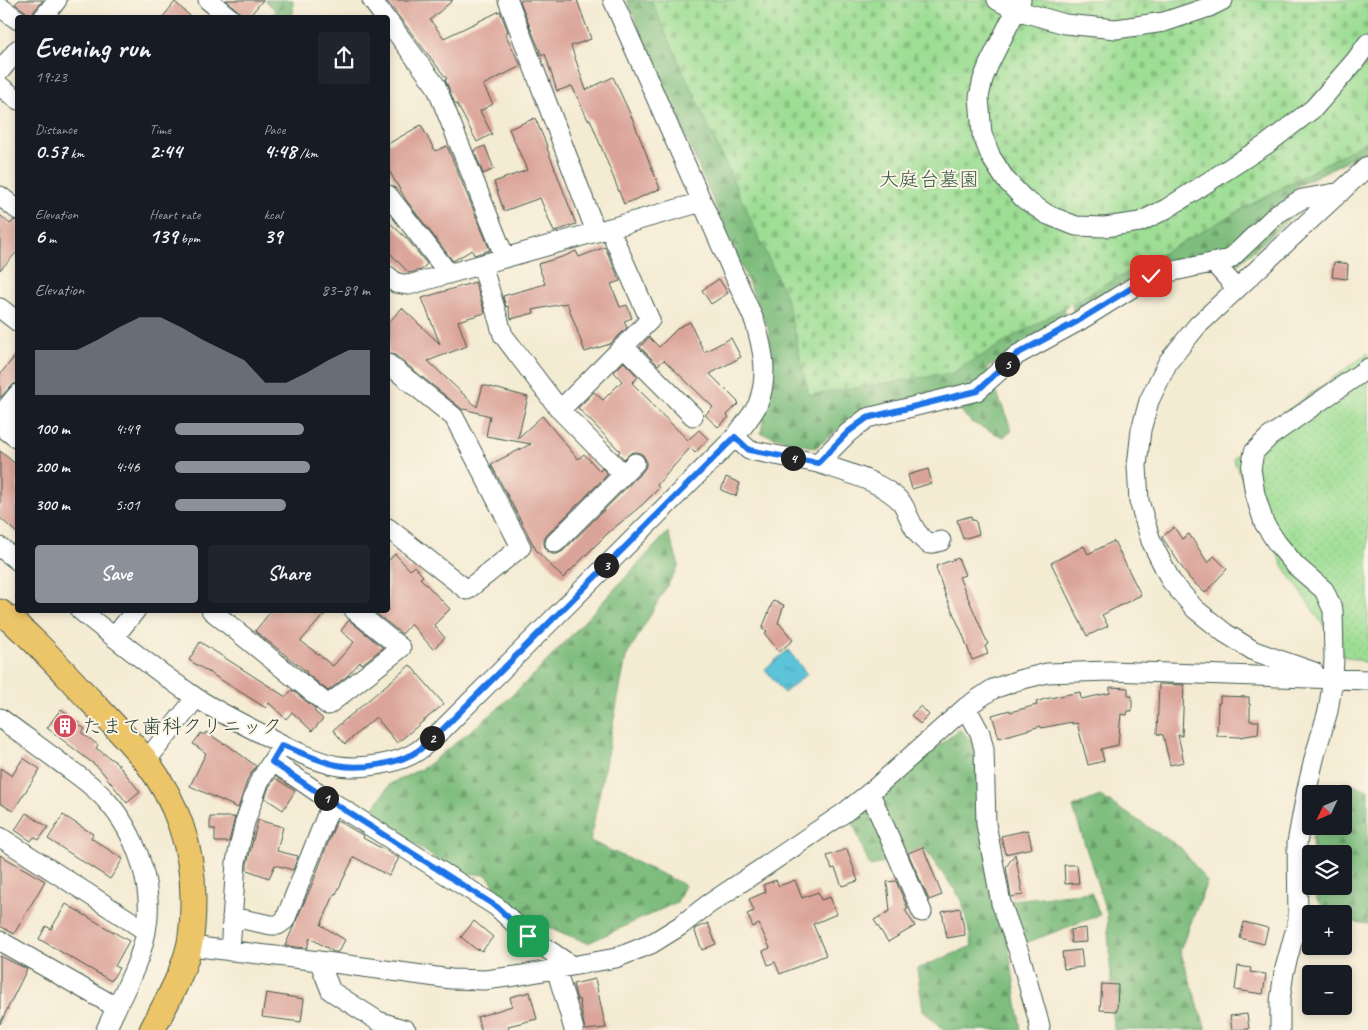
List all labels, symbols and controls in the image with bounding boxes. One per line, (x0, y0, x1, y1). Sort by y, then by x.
text: Evening run (35, 30, 150, 65)
button: share (318, 32, 370, 84)
text: 19:23 (35, 67, 67, 87)
text: Distance (35, 121, 77, 138)
text: Time (149, 121, 171, 138)
text: Pace (264, 121, 285, 138)
text: 0.57 (35, 138, 67, 164)
text: 2:44 (149, 138, 182, 164)
text: 4:48 (264, 138, 296, 164)
text: km (67, 145, 84, 162)
text: /km (296, 145, 318, 162)
park label: 大庭台墓園 (879, 167, 979, 192)
text: Elevation (35, 206, 78, 223)
text: Heart rate (149, 206, 200, 223)
text: kcal (264, 206, 282, 223)
text: 6 (35, 223, 45, 249)
text: 139 (149, 223, 177, 249)
text: 39 (264, 223, 282, 249)
text: m (45, 230, 56, 247)
text: bpm (177, 230, 200, 247)
pin (1130, 255, 1172, 297)
icon: check (1137, 262, 1165, 290)
text: Elevation (35, 280, 84, 300)
text: 83–89 m (321, 280, 370, 300)
pin: 5 (994, 352, 1020, 376)
text: 5 (1004, 356, 1011, 373)
text: 100 m (35, 419, 70, 439)
text: 4:49 (115, 419, 140, 439)
pin: 4 (780, 446, 806, 470)
text: 4 (790, 450, 797, 467)
text: 200 m (35, 457, 70, 477)
text: 4:46 (115, 457, 140, 477)
text: 300 m (35, 495, 70, 515)
text: 5:01 (115, 495, 140, 515)
button: Save (35, 545, 198, 603)
button: Share (208, 545, 370, 603)
pin: 3 (594, 552, 618, 578)
text: 3 (603, 557, 610, 574)
building icon: たまて歯科クリニック (52, 713, 78, 739)
place label: たまて歯科クリニック (82, 714, 282, 739)
pin: 2 (420, 726, 444, 750)
text: 2 (429, 730, 436, 747)
north arrow (1302, 785, 1352, 835)
map controls (1302, 785, 1352, 1015)
pin: 1 (314, 786, 338, 810)
text: 1 (323, 790, 330, 807)
button: layers (1302, 845, 1352, 895)
button: + (1302, 905, 1352, 955)
pin (507, 915, 549, 957)
icon: arrive (514, 922, 542, 950)
button: − (1302, 965, 1352, 1015)

